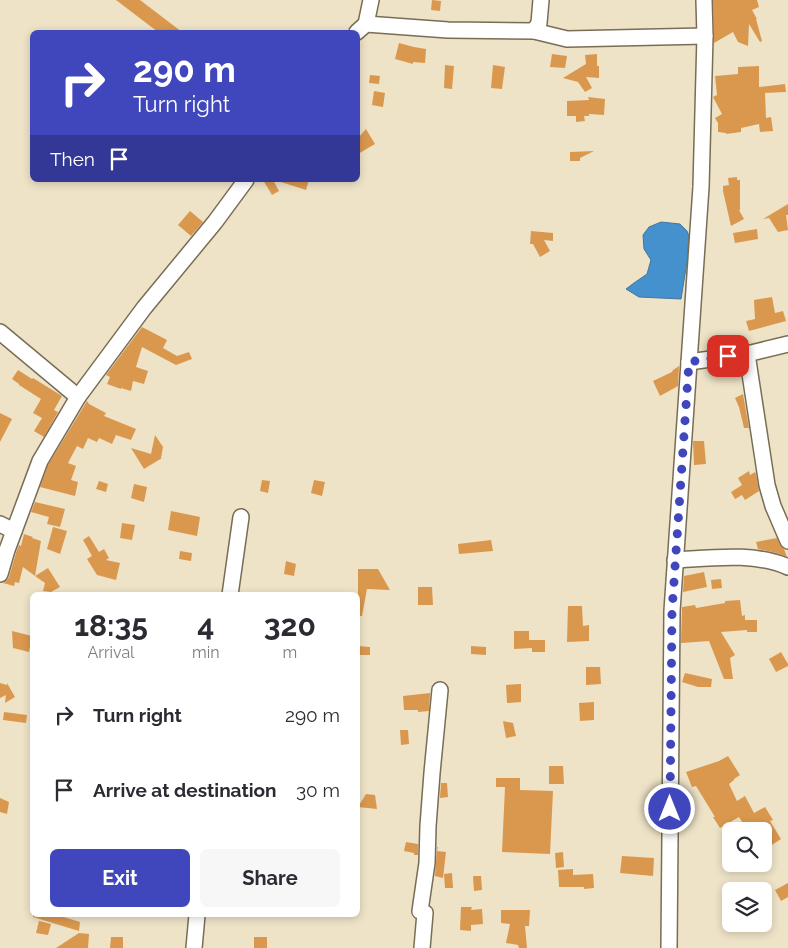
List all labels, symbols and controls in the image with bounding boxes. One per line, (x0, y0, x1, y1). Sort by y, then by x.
text: 290 m (133, 49, 236, 90)
icon: right (50, 50, 115, 115)
text: Turn right (133, 91, 230, 117)
icon: arrive (105, 145, 133, 173)
text: Then (50, 148, 95, 170)
pin (707, 335, 749, 377)
icon: arrive (714, 342, 742, 370)
text: 18:35 (74, 608, 148, 643)
text: 4 (197, 608, 214, 643)
text: 320 (264, 608, 316, 643)
text: Arrival (88, 643, 134, 662)
text: min (192, 643, 220, 662)
text: m (282, 643, 297, 662)
icon: right (50, 701, 78, 729)
text: Turn right (93, 704, 182, 726)
text: 290 m (285, 704, 340, 726)
icon: arrive (50, 776, 78, 804)
text: Arrive at destination (93, 779, 277, 801)
text: 30 m (296, 779, 340, 801)
position arrow (643, 782, 695, 834)
map controls (722, 822, 772, 932)
button: search (722, 822, 772, 872)
button: Exit (50, 849, 190, 907)
button: Share (200, 849, 340, 907)
button: layers (722, 882, 772, 932)

